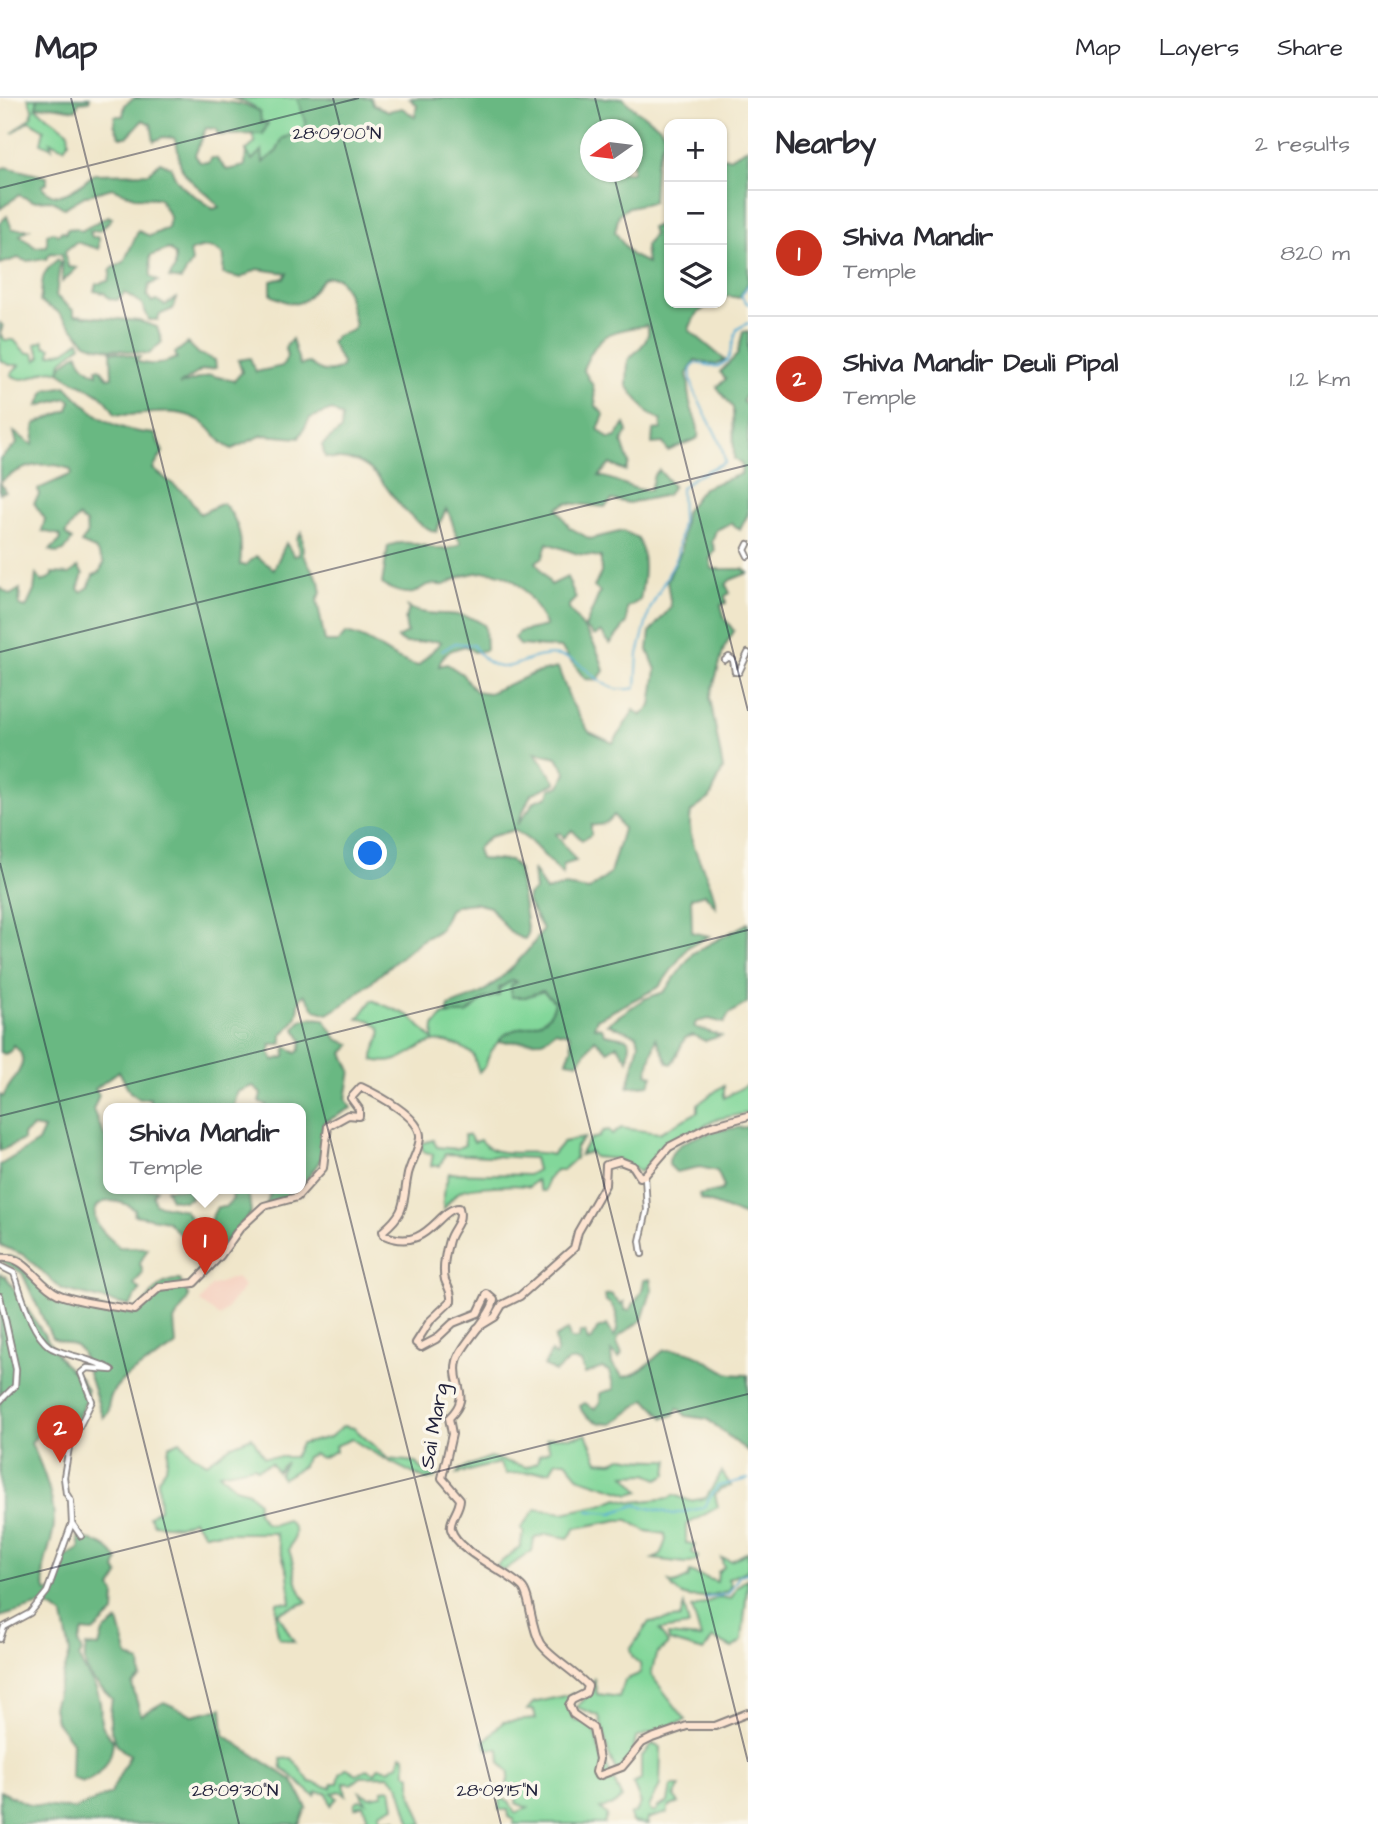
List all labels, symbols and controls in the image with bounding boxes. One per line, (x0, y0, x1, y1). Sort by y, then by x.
text: Map (35, 25, 97, 71)
text: Map (1076, 31, 1121, 65)
text: Layers (1159, 31, 1239, 65)
text: Share (1277, 31, 1343, 65)
north arrow (580, 119, 643, 182)
map controls (664, 119, 727, 308)
button: + (664, 119, 727, 182)
text: 28°09'00"N (293, 121, 381, 146)
text: Nearby (776, 123, 876, 165)
text: 2 results (1255, 128, 1350, 160)
button: − (664, 182, 727, 245)
text: Shiva Mandir (843, 219, 993, 255)
text: 1 (798, 237, 800, 269)
text: 820 m (1280, 237, 1350, 269)
button: layers (664, 245, 727, 308)
text: Temple (843, 255, 917, 287)
text: Shiva Mandir Deuli Pipal (843, 345, 1118, 381)
text: 2 (792, 363, 806, 395)
text: 1.2 km (1289, 363, 1350, 395)
text: Temple (843, 381, 917, 413)
your location (353, 836, 387, 870)
popup (103, 1103, 306, 1194)
text: Shiva Mandir (130, 1115, 279, 1151)
text: Temple (130, 1151, 203, 1183)
pin: 1 (182, 1217, 228, 1275)
street label: Sai Marg (412, 1381, 458, 1471)
pin: 2 (37, 1405, 83, 1463)
text: 28°09'30"N (192, 1778, 278, 1803)
text: 28°09'15"N (456, 1778, 538, 1803)

